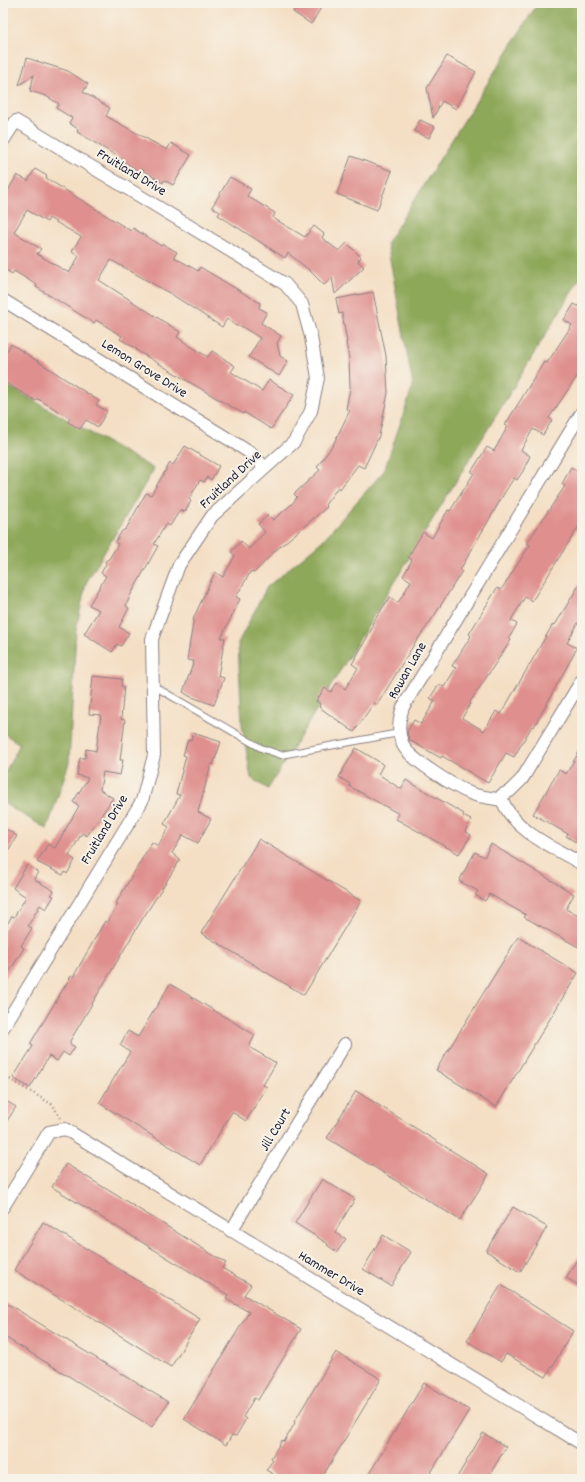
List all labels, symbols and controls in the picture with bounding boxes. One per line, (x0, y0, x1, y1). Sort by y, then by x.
street label: Fruitland Drive (92, 144, 170, 202)
street label: Lemon Grove Drive (97, 335, 191, 403)
street label: Fruitland Drive (196, 446, 266, 514)
street label: Rowan Lane (384, 639, 432, 703)
street label: Fruitland Drive (76, 791, 134, 869)
street label: Jill Court (255, 1105, 297, 1155)
street label: Hammer Drive (294, 1246, 368, 1302)

